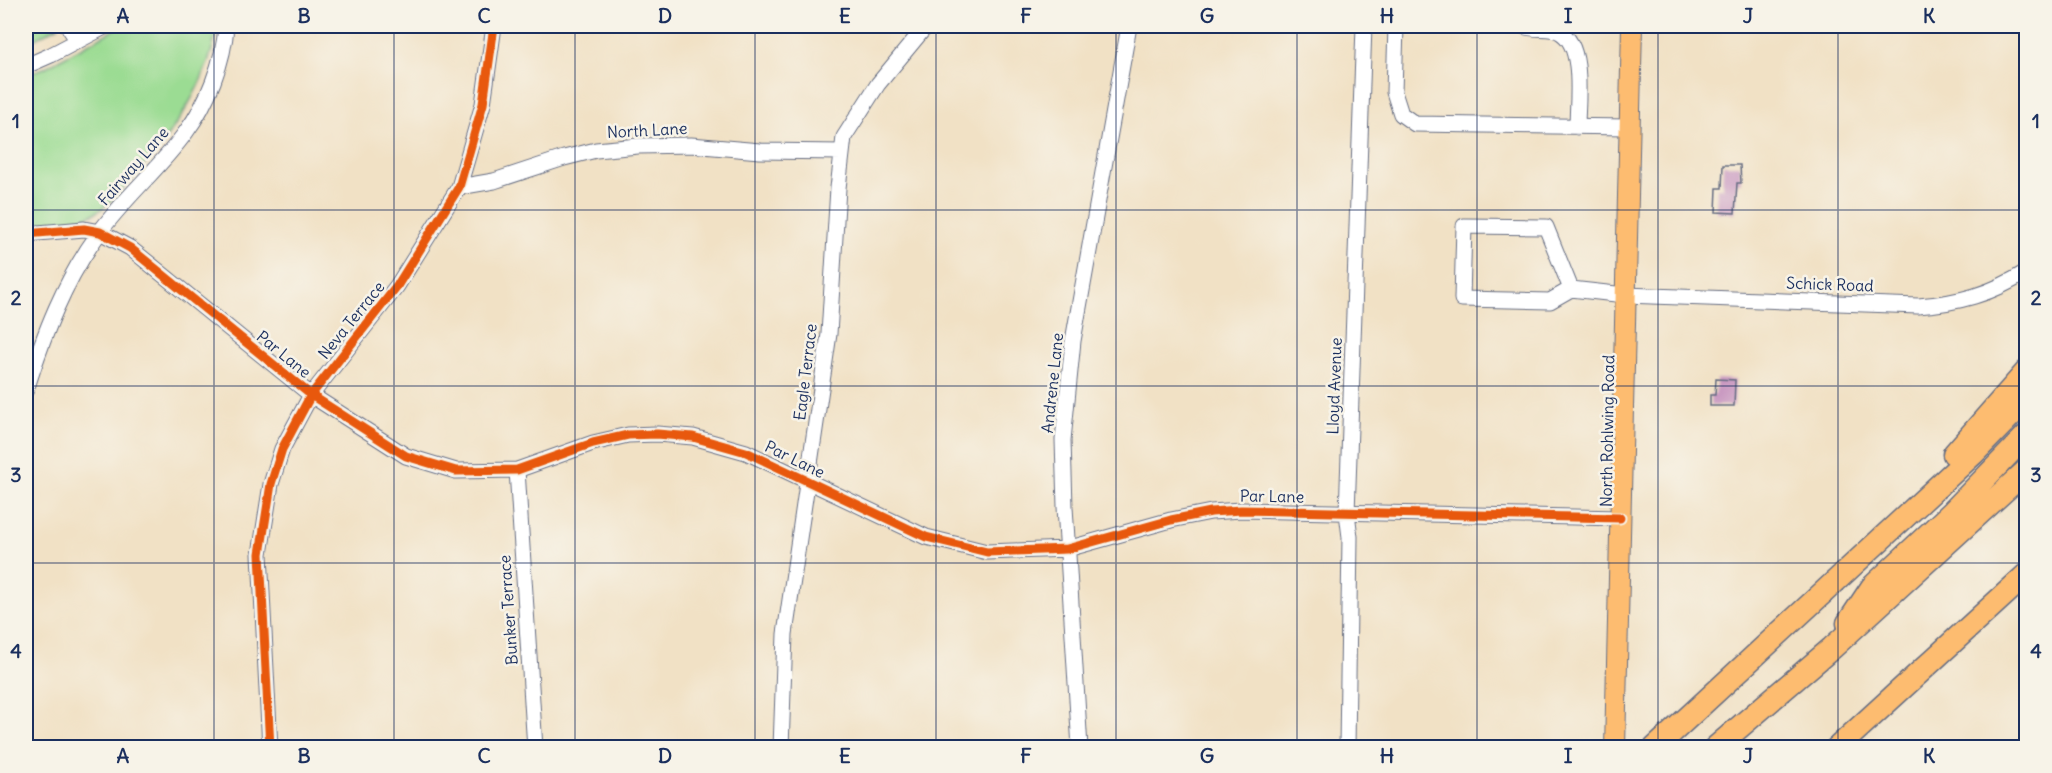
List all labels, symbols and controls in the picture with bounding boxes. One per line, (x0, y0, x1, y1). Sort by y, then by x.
text: A (117, 3, 130, 28)
text: B (297, 3, 311, 28)
text: C (477, 3, 491, 28)
text: D (658, 3, 672, 28)
text: E (839, 3, 851, 28)
text: F (1020, 3, 1032, 28)
text: G (1200, 3, 1214, 28)
text: H (1380, 3, 1394, 28)
text: I (1564, 3, 1573, 28)
text: J (1743, 3, 1754, 28)
text: K (1923, 3, 1936, 28)
text: 1 (12, 108, 20, 133)
text: 1 (2032, 108, 2040, 133)
street label: North Lane (606, 118, 688, 142)
street label: Fairway Lane (93, 123, 173, 209)
street label: Schick Road (1786, 272, 1874, 296)
street label: Neva Terrace (314, 277, 388, 363)
text: 2 (11, 285, 22, 310)
text: 2 (2031, 285, 2042, 310)
street label: Eagle Terrace (789, 322, 821, 422)
street label: Par Lane (253, 326, 315, 382)
street label: Andrene Lane (1037, 332, 1067, 434)
street label: Lloyd Avenue (1322, 337, 1346, 435)
street label: North Rohlwing Road (1596, 355, 1618, 507)
street label: Par Lane (762, 436, 828, 482)
text: 3 (10, 462, 22, 487)
text: 3 (2030, 462, 2042, 487)
street label: Par Lane (1240, 485, 1304, 507)
street label: Bunker Terrace (494, 554, 522, 666)
text: 4 (10, 638, 22, 663)
text: 4 (2030, 638, 2042, 663)
text: A (117, 743, 130, 768)
text: B (297, 743, 311, 768)
text: C (477, 743, 491, 768)
text: D (658, 743, 672, 768)
text: E (839, 743, 851, 768)
text: F (1020, 743, 1032, 768)
text: G (1200, 743, 1214, 768)
text: H (1380, 743, 1394, 768)
text: I (1564, 743, 1573, 768)
text: J (1743, 743, 1754, 768)
text: K (1923, 743, 1936, 768)

